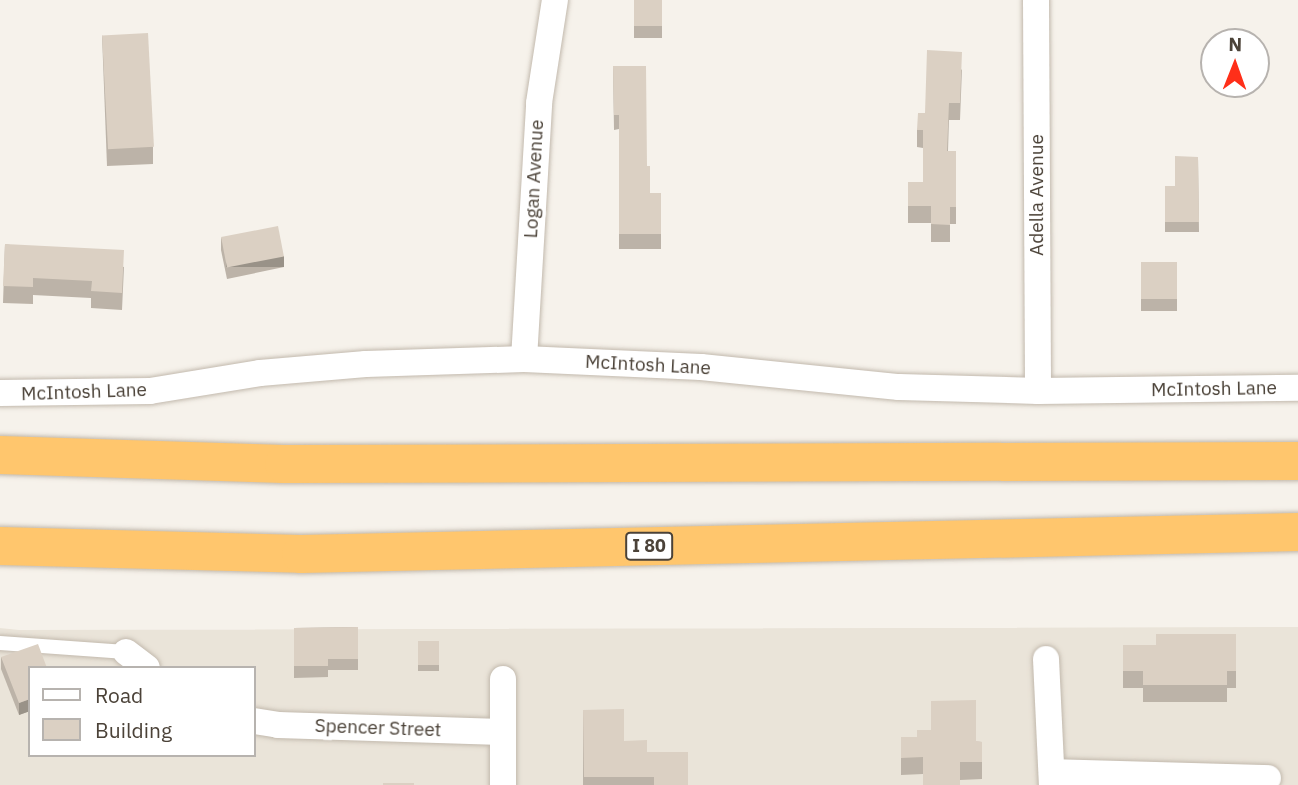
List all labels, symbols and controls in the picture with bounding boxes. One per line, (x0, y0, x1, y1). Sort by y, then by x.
north arrow (1200, 28, 1270, 98)
text: N (1228, 32, 1242, 56)
street label: Logan Avenue (520, 119, 548, 239)
street label: Adella Avenue (1026, 134, 1048, 256)
street label: McIntosh Lane (584, 350, 712, 380)
street label: McIntosh Lane (1151, 377, 1277, 401)
street label: McIntosh Lane (21, 378, 147, 406)
road number: I 80 (624, 532, 674, 560)
legend (28, 666, 256, 757)
text: Road (95, 681, 143, 709)
street label: Spencer Street (314, 714, 442, 742)
text: Building (95, 716, 172, 744)

